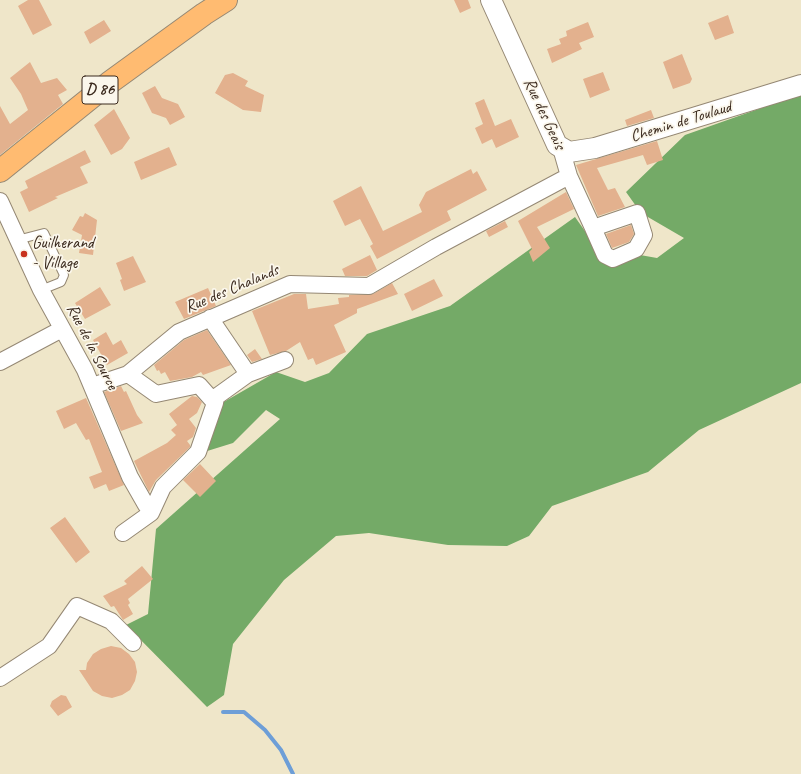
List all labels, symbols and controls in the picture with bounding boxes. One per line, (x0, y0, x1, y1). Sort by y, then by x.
street label: Rue des Geais (519, 75, 569, 153)
road number: D 86 (82, 76, 118, 104)
street label: Chemin de Toulaud (628, 97, 734, 147)
place label: Guilherand - Village (32, 234, 94, 274)
marker: Guilherand - Village (19, 249, 29, 259)
street label: Rue des Chalands (182, 260, 282, 318)
street label: Rue de la Source (62, 301, 122, 393)

